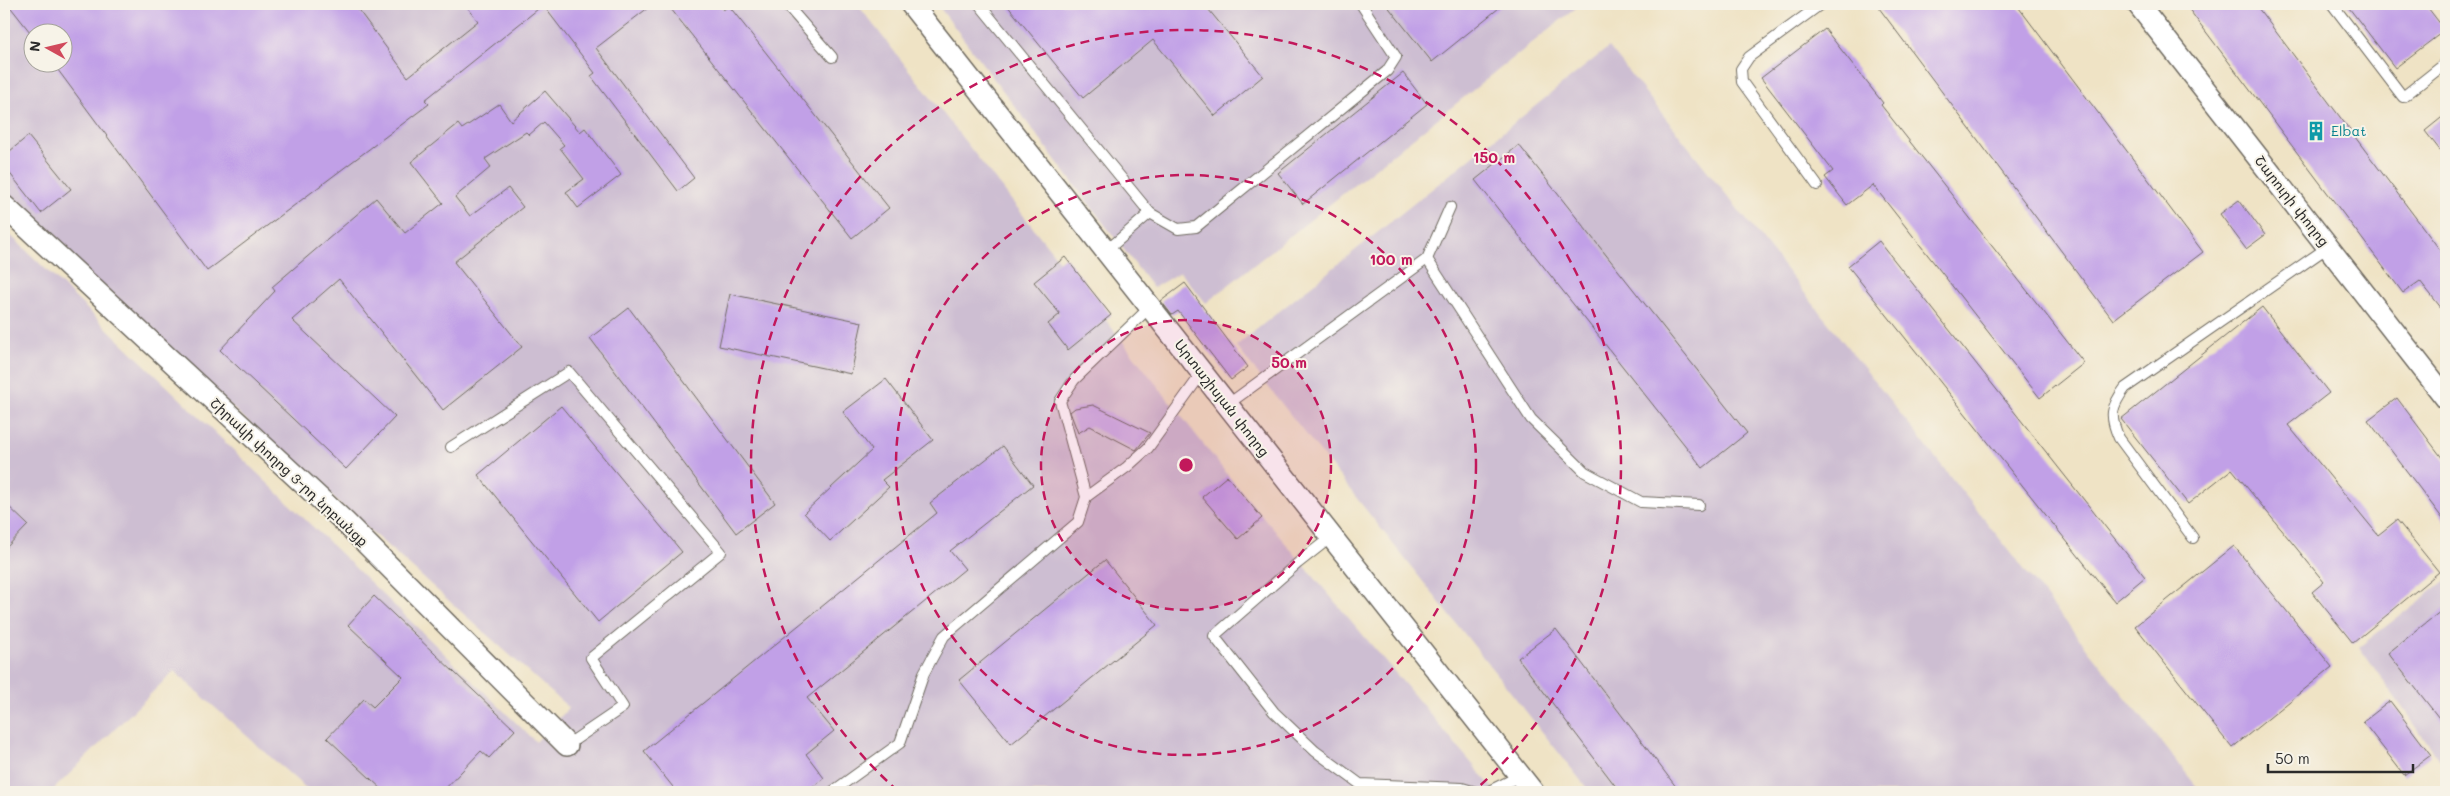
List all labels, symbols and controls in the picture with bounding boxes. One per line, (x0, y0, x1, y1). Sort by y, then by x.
north arrow (22, 22, 72, 72)
text: N (24, 40, 45, 53)
building icon: Elbat (2305, 120, 2327, 142)
place label: Elbat (2331, 121, 2366, 140)
text: 150 m (1473, 147, 1515, 167)
street label: Շարուրի փողոց (2251, 151, 2334, 250)
text: 100 m (1369, 249, 1413, 269)
street label: Արտաշիսյան փողոց (1171, 335, 1274, 460)
text: 50 m (1271, 352, 1307, 372)
street label: Շիրակի փողոց 3-րդ նրբանցք (206, 393, 372, 550)
centre of rings (1177, 456, 1195, 474)
scale bar (2268, 741, 2412, 773)
text: 50 m (2275, 748, 2310, 768)

